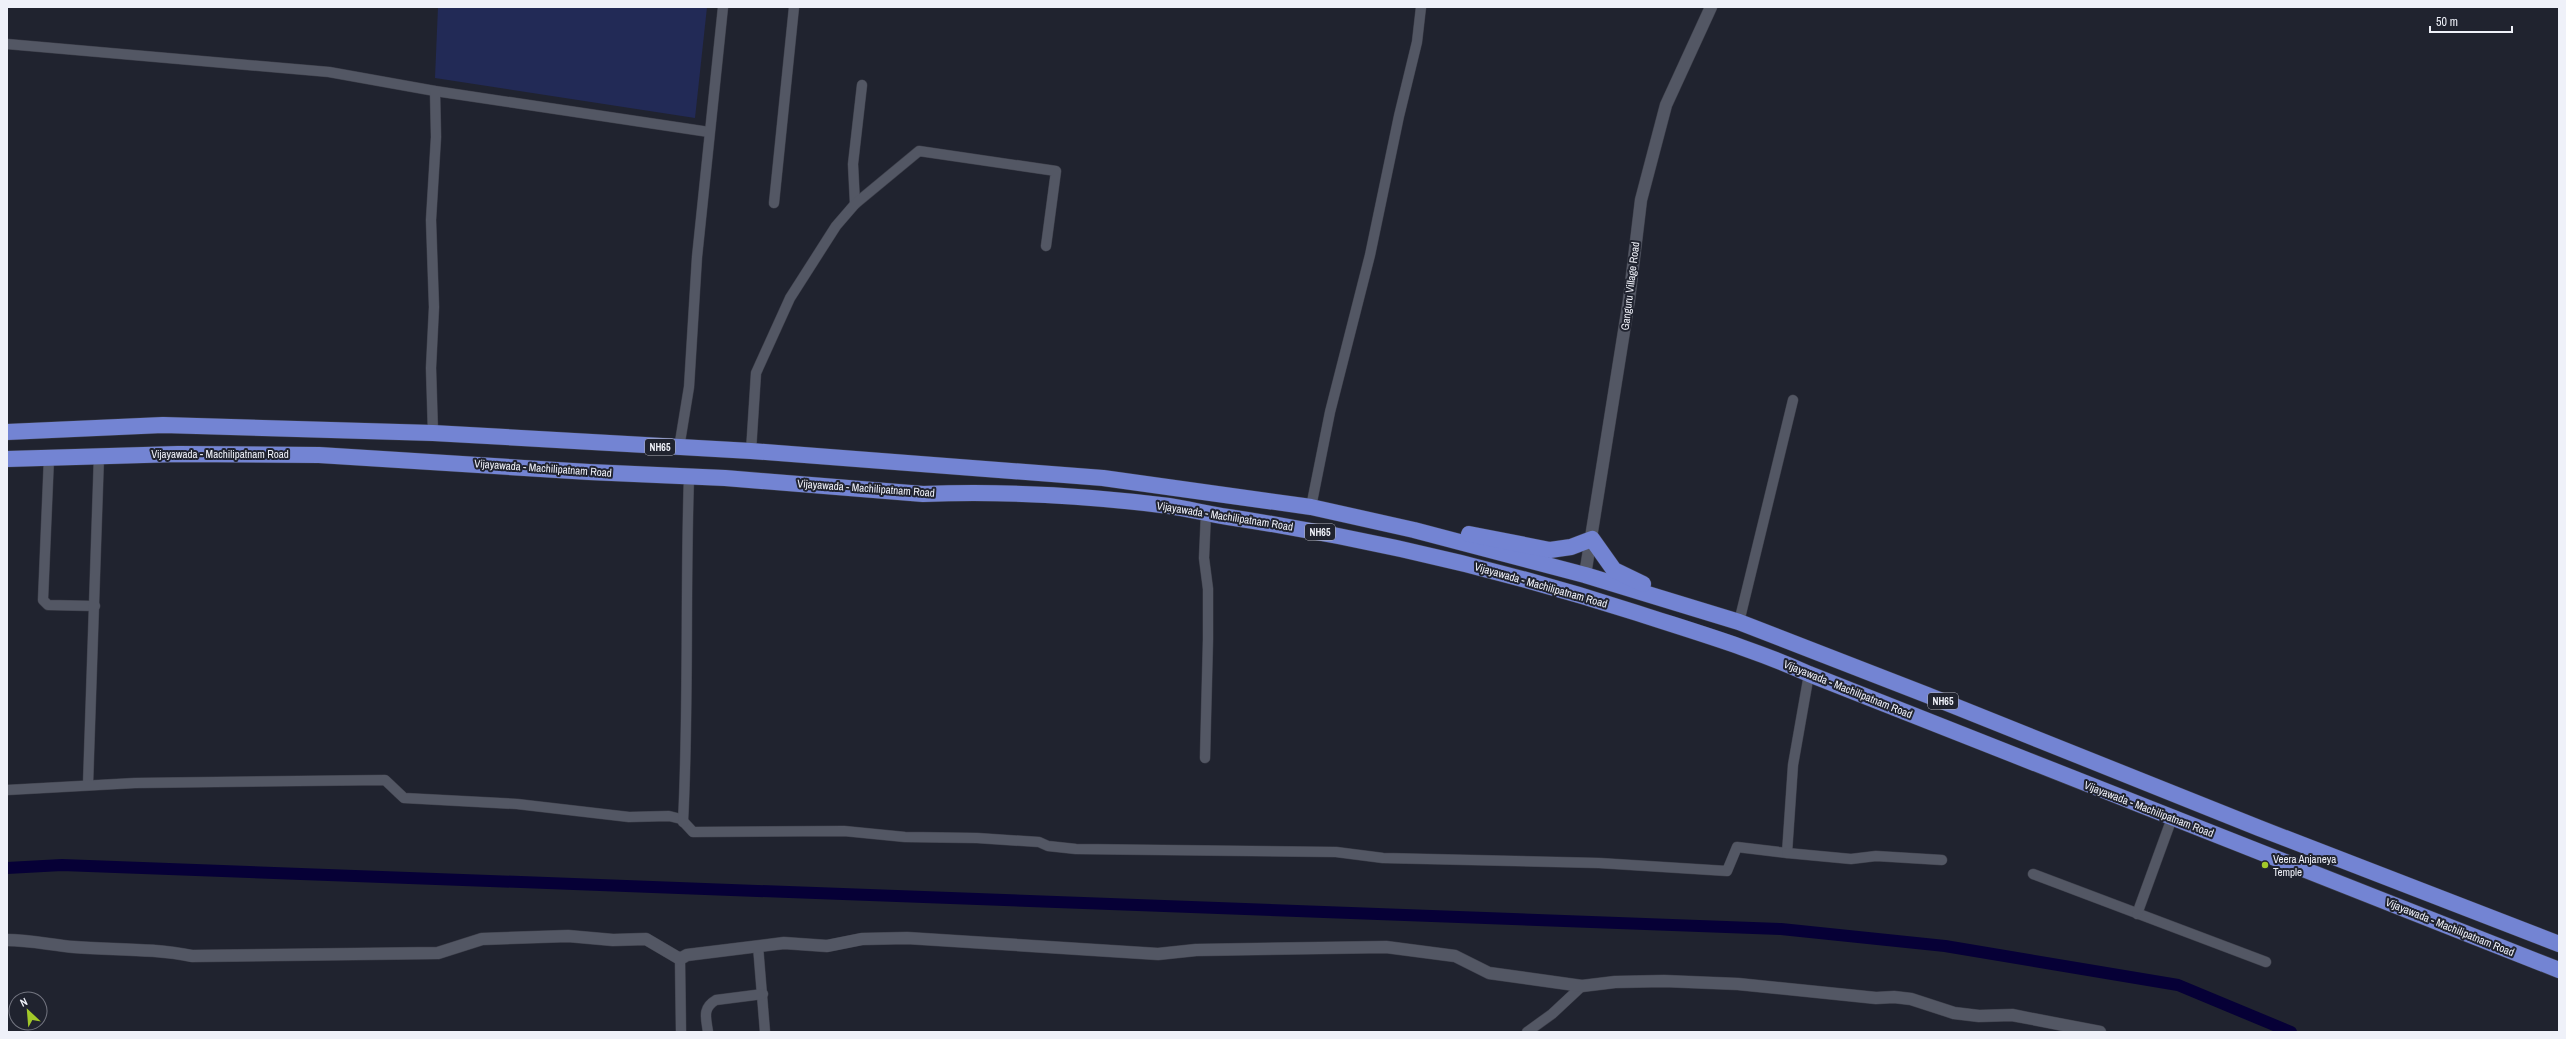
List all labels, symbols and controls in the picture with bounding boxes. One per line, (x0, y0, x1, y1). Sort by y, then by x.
scale bar (2430, 8, 2512, 34)
text: 50 m (2436, 14, 2458, 30)
street label: Ganguru Village Road (1618, 241, 1642, 331)
road number: NH65 (645, 439, 675, 455)
street label: Vijayawada - Machilipatnam Road (151, 447, 289, 461)
street label: Vijayawada - Machilipatnam Road (474, 456, 612, 480)
street label: Vijayawada - Machilipatnam Road (797, 476, 935, 500)
street label: Vijayawada - Machilipatnam Road (1156, 498, 1294, 534)
road number: NH65 (1305, 524, 1335, 540)
street label: Vijayawada - Machilipatnam Road (1473, 559, 1609, 611)
street label: Vijayawada - Machilipatnam Road (1782, 657, 1914, 721)
road number: NH65 (1928, 693, 1958, 709)
street label: Vijayawada - Machilipatnam Road (2082, 778, 2216, 840)
place label: Veera Anjaneya Temple (2273, 852, 2336, 879)
marker: Veera Anjaneya Temple (2260, 860, 2270, 870)
street label: Vijayawada - Machilipatnam Road (2384, 895, 2516, 959)
north arrow (8, 991, 48, 1031)
text: N (18, 994, 30, 1010)

